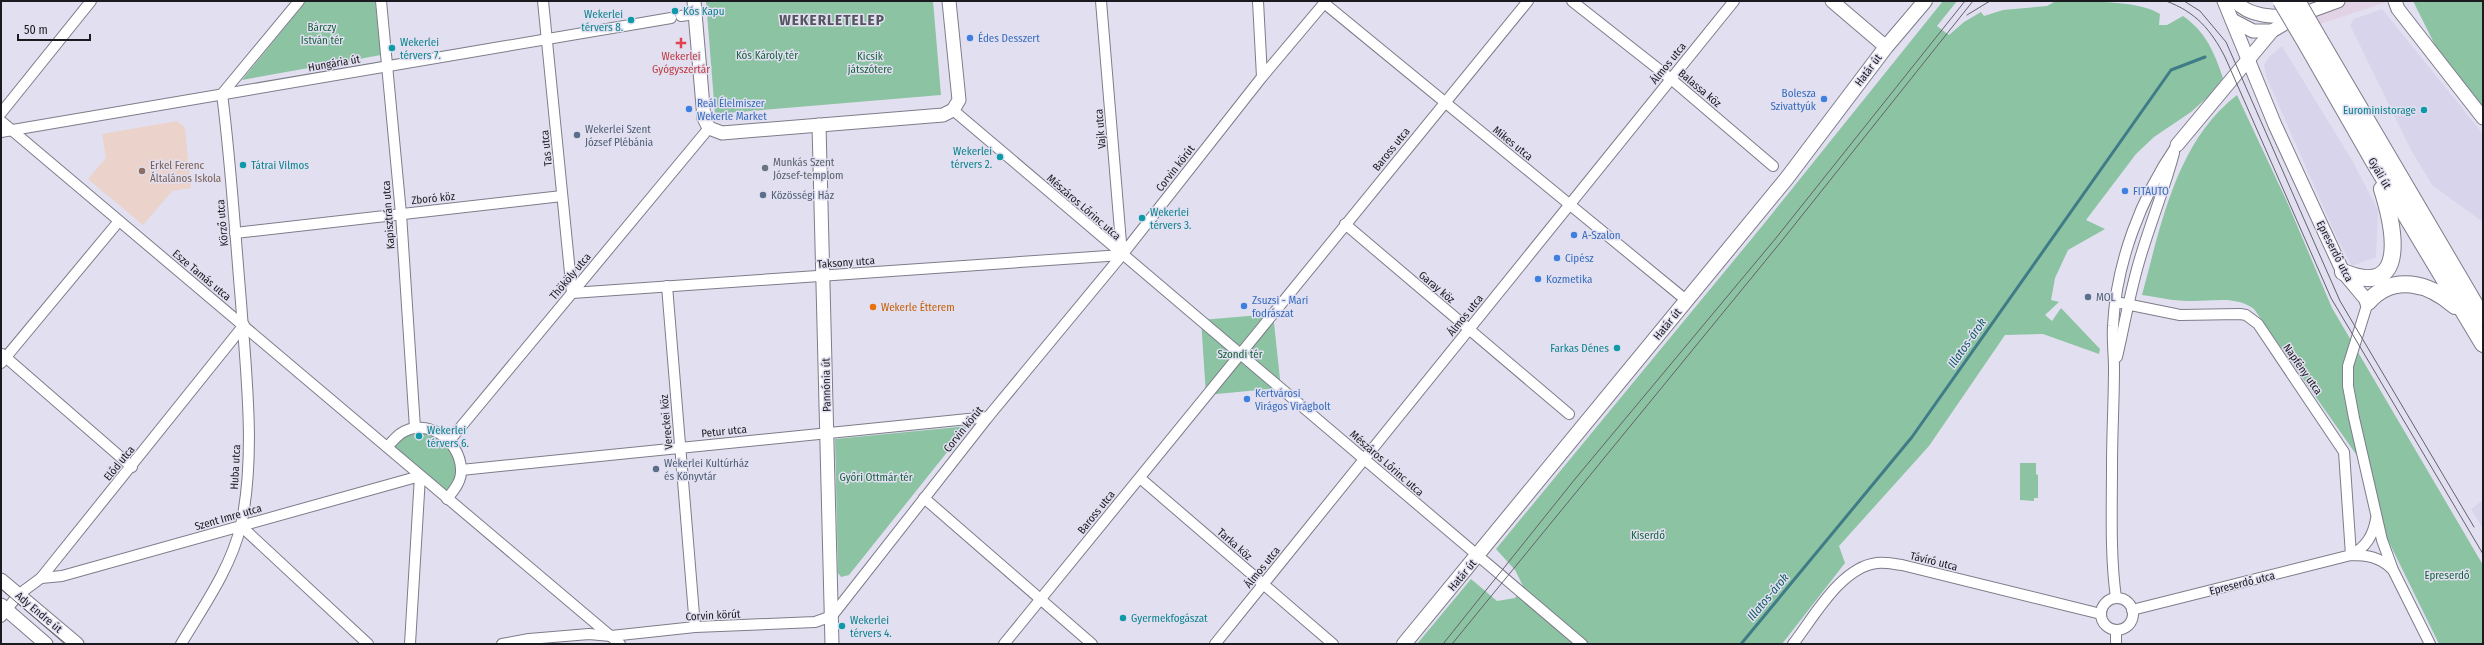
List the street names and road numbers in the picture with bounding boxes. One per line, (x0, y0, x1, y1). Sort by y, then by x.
street label: Álmos utca (1647, 39, 1689, 87)
street label: Határ út (1852, 51, 1885, 89)
street label: Hungária út (307, 52, 361, 74)
street label: Balassa köz (1676, 67, 1724, 110)
street label: Vajk utca (1092, 108, 1109, 150)
street label: Mikes utca (1490, 123, 1535, 163)
street label: Baross utca (1370, 125, 1413, 174)
street label: Tas utca (538, 129, 555, 167)
street label: Corvin körút (1153, 142, 1198, 194)
street label: Gyáli út (2365, 155, 2394, 192)
street label: Mészáros Lőrinc utca (1044, 172, 1123, 243)
street label: Kapisztrán utca (380, 180, 397, 250)
street label: Zboró köz (411, 190, 456, 207)
street label: Körző utca (214, 199, 231, 247)
street label: Epreserdő utca (2314, 218, 2356, 284)
street label: Esze Tamás utca (170, 247, 234, 304)
street label: Thököly utca (547, 250, 594, 302)
street label: Taksony utca (817, 254, 875, 271)
street label: Garay köz (1416, 269, 1458, 307)
street label: Álmos utca (1444, 291, 1486, 339)
street label: Határ út (1651, 306, 1684, 343)
street label: Napfény utca (2280, 341, 2325, 397)
street label: Pannónia út (820, 358, 833, 412)
street label: Vereckei köz (658, 393, 675, 450)
street label: Corvin körút (941, 404, 986, 455)
street label: Petur utca (701, 423, 748, 440)
street label: Mészáros Lőrinc utca (1347, 428, 1426, 499)
street label: Előd utca (101, 443, 137, 483)
street label: Huba utca (228, 444, 243, 490)
street label: Baross utca (1075, 488, 1118, 537)
street label: Szent Imre utca (193, 502, 263, 533)
street label: Tarka köz (1215, 526, 1255, 563)
street label: Álmos utca (1241, 543, 1283, 591)
street label: Távíró utca (1909, 549, 1959, 574)
street label: Határ út (1446, 557, 1479, 594)
street label: Epreserdő utca (2208, 569, 2276, 598)
street label: Ady Endre út (13, 589, 65, 636)
street label: Corvin körút (685, 608, 741, 623)

